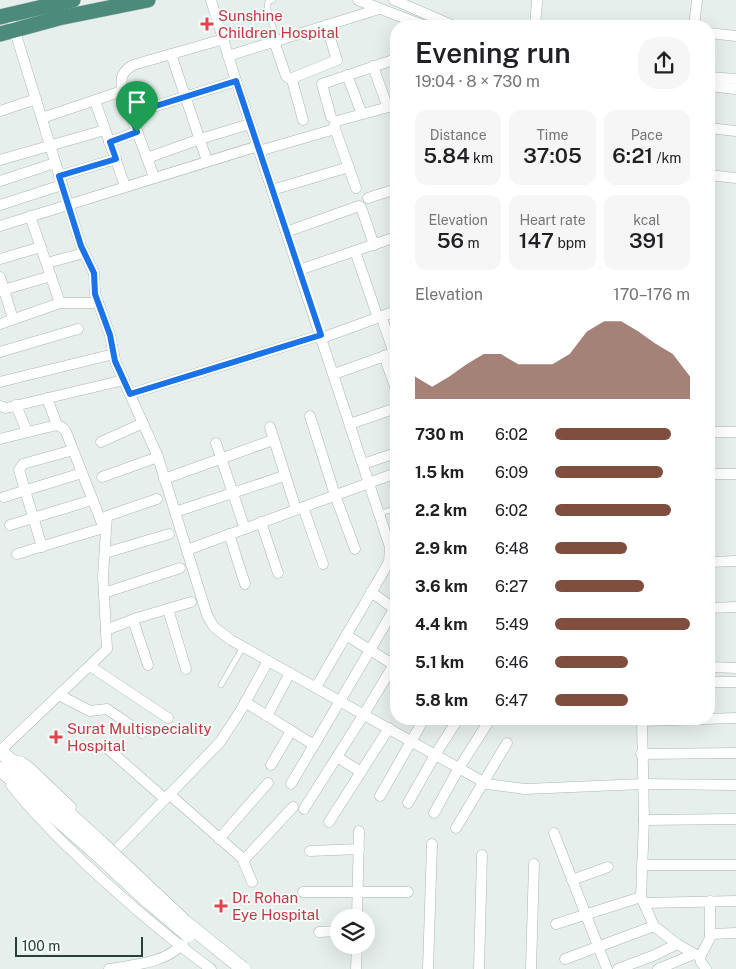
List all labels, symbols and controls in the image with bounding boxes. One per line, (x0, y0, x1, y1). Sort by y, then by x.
place label: Sunshine Children Hospital (218, 7, 339, 41)
marker: Sunshine Children Hospital (200, 17, 214, 31)
text: Evening run (415, 36, 571, 69)
button: share (638, 37, 690, 89)
text: 19:04 · 8 × 730 m (415, 72, 540, 91)
pin (116, 81, 158, 132)
icon: arrive (123, 88, 151, 116)
text: Distance (430, 127, 487, 143)
text: Time (537, 127, 568, 143)
text: Pace (631, 127, 663, 143)
text: 5.84 (423, 143, 470, 168)
text: 37:05 (523, 143, 582, 168)
text: 6:21 (612, 143, 653, 168)
text: km (470, 150, 493, 166)
text: /km (653, 150, 681, 166)
text: Elevation (428, 212, 488, 228)
text: Heart rate (519, 212, 586, 228)
text: kcal (633, 212, 660, 228)
text: 56 (437, 228, 464, 253)
text: 147 (519, 228, 554, 253)
text: 391 (629, 228, 665, 253)
text: m (464, 235, 480, 251)
text: bpm (554, 235, 586, 251)
text: Elevation (415, 285, 483, 304)
text: 170–176 m (613, 285, 690, 304)
text: 730 m (415, 425, 464, 444)
text: 6:02 (495, 425, 528, 444)
text: 1.5 km (415, 463, 464, 482)
text: 6:09 (495, 463, 528, 482)
text: 2.2 km (415, 501, 467, 520)
text: 6:02 (495, 501, 528, 520)
text: 2.9 km (415, 539, 467, 558)
text: 6:48 (495, 539, 529, 558)
text: 3.6 km (415, 577, 468, 596)
text: 6:27 (495, 577, 528, 596)
text: 4.4 km (415, 615, 467, 634)
text: 5:49 (495, 615, 529, 634)
text: 5.1 km (415, 653, 464, 672)
text: 6:46 (495, 653, 528, 672)
text: 5.8 km (415, 691, 468, 710)
text: 6:47 (495, 691, 528, 710)
place label: Surat Multispeciality Hospital (67, 720, 212, 754)
marker: Surat Multispeciality Hospital (49, 730, 63, 744)
place label: Dr. Rohan Eye Hospital (232, 889, 320, 923)
marker: Dr. Rohan Eye Hospital (214, 899, 228, 913)
map controls (330, 909, 375, 954)
button: layers (330, 909, 375, 954)
scale bar (15, 934, 142, 957)
text: 100 m (22, 938, 60, 954)

